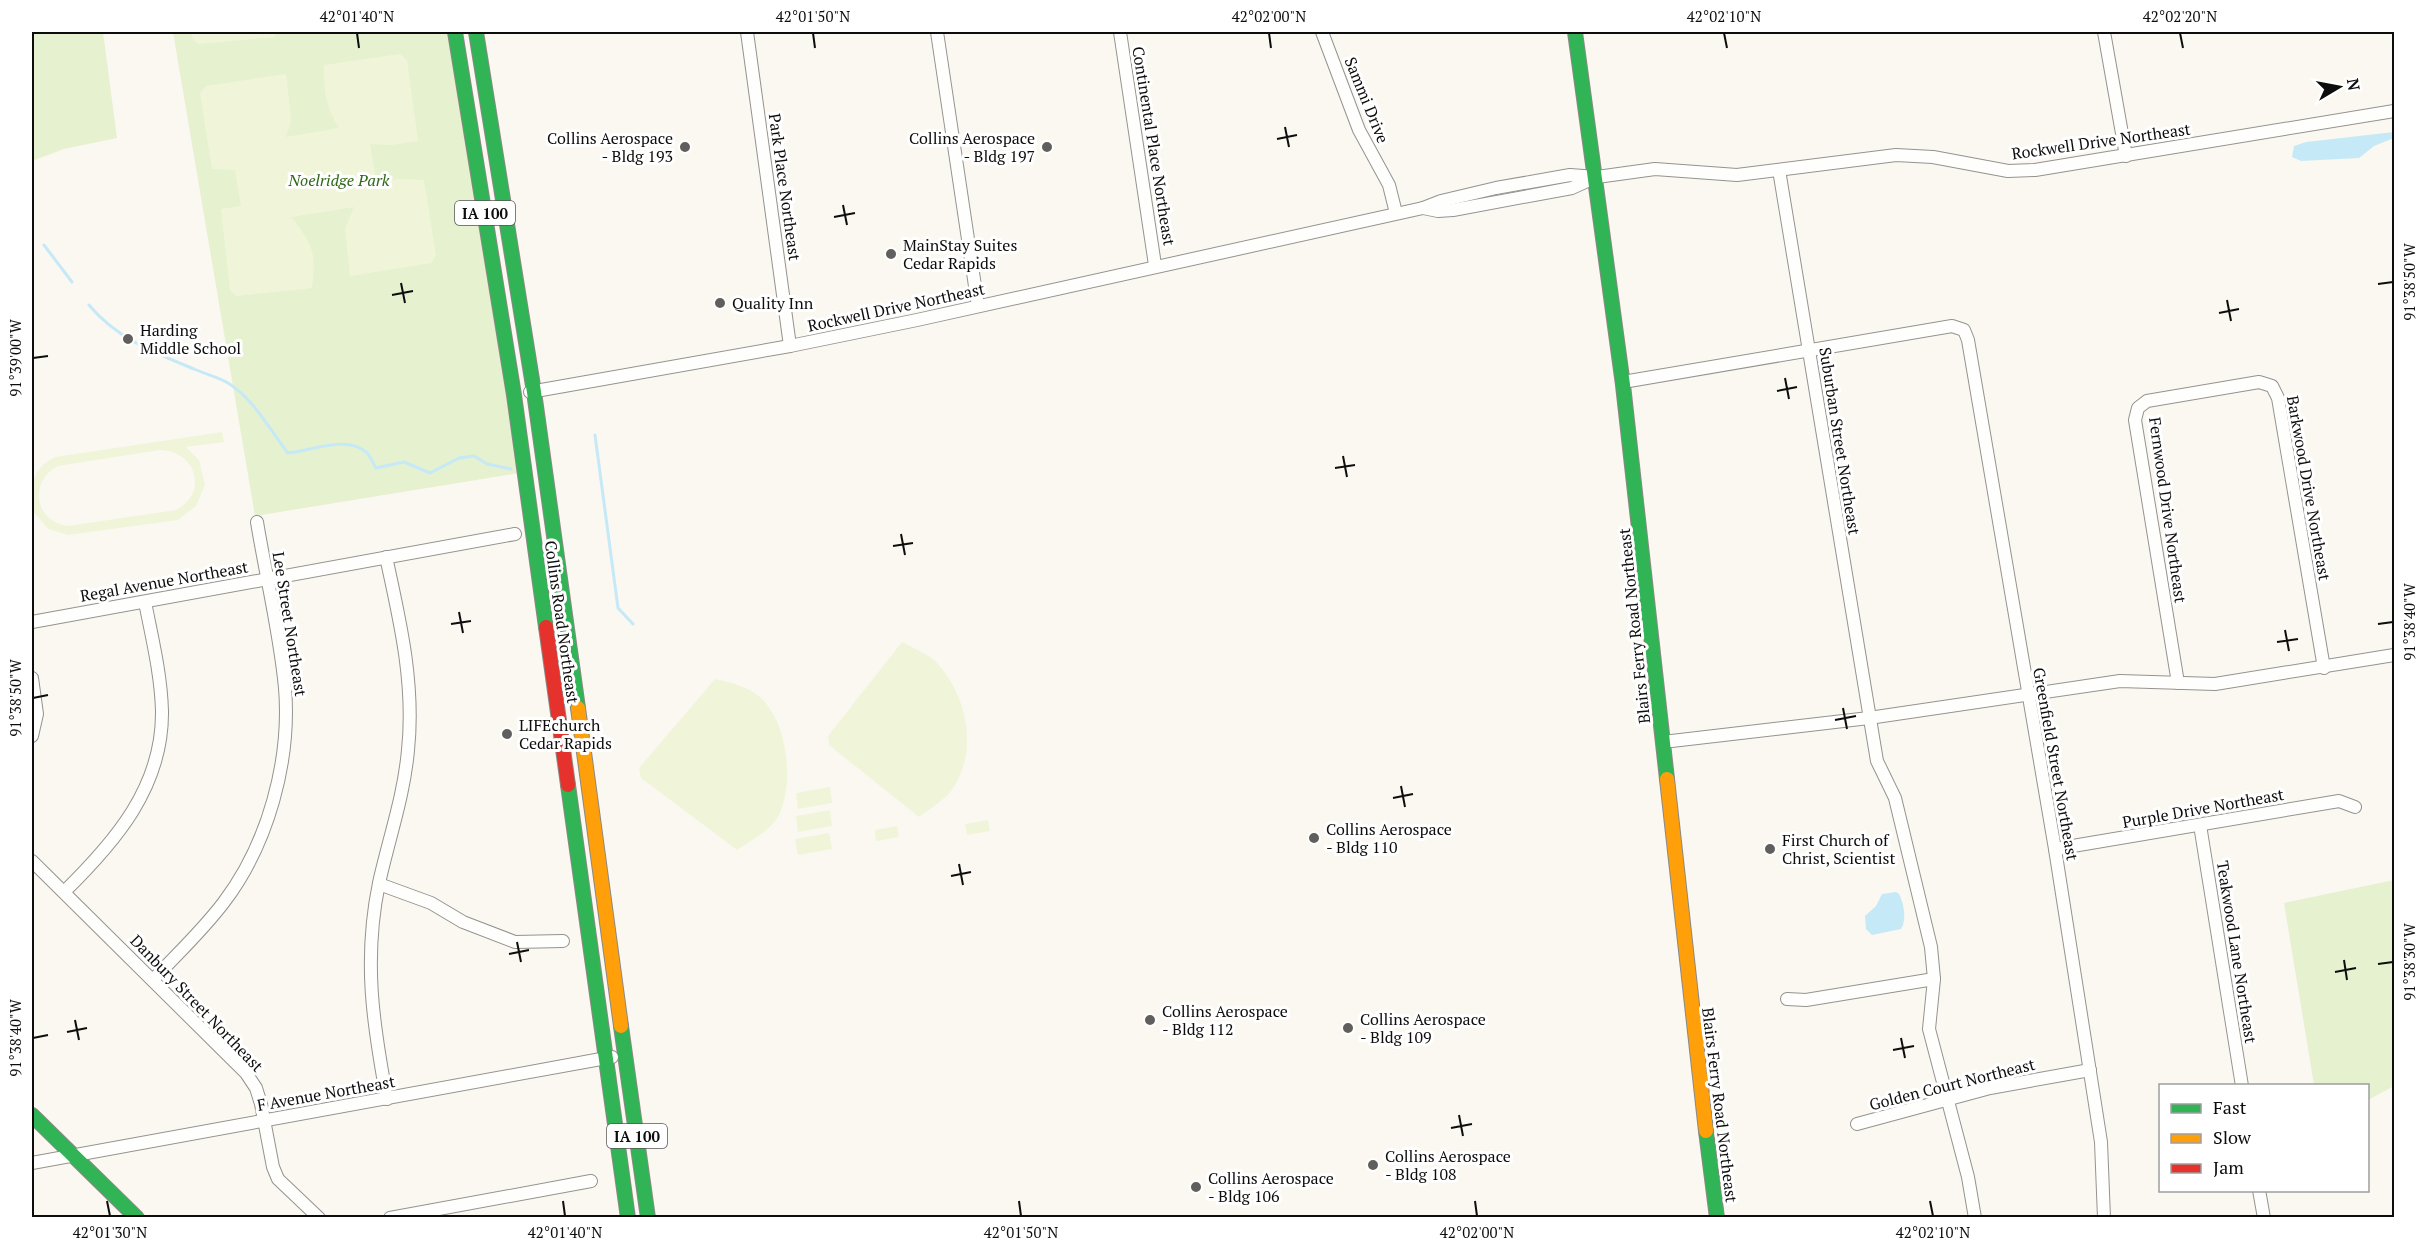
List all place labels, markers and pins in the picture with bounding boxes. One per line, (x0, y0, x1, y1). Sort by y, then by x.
place label: Collins Aerospace - Bldg 193 (547, 127, 673, 167)
place label: Collins Aerospace - Bldg 197 (909, 127, 1035, 167)
marker: Collins Aerospace - Bldg 193 (678, 140, 692, 154)
marker: Collins Aerospace - Bldg 197 (1040, 140, 1054, 154)
place label: MainStay Suites Cedar Rapids (903, 234, 1017, 274)
marker: MainStay Suites Cedar Rapids (884, 247, 898, 261)
place label: Quality Inn (732, 292, 814, 314)
marker: Quality Inn (713, 296, 727, 310)
place label: Harding Middle School (140, 319, 241, 359)
marker: Harding Middle School (121, 332, 135, 346)
place label: LIFEchurch Cedar Rapids (519, 714, 612, 754)
marker: LIFEchurch Cedar Rapids (500, 727, 514, 741)
place label: Collins Aerospace - Bldg 110 (1326, 818, 1452, 858)
place label: First Church of Christ, Scientist (1782, 829, 1895, 869)
marker: Collins Aerospace - Bldg 110 (1307, 831, 1321, 845)
marker: First Church of Christ, Scientist (1763, 842, 1777, 856)
place label: Collins Aerospace - Bldg 112 (1162, 1000, 1288, 1040)
place label: Collins Aerospace - Bldg 109 (1360, 1008, 1486, 1048)
marker: Collins Aerospace - Bldg 112 (1143, 1013, 1157, 1027)
marker: Collins Aerospace - Bldg 109 (1341, 1021, 1355, 1035)
place label: Collins Aerospace - Bldg 108 (1385, 1145, 1511, 1185)
marker: Collins Aerospace - Bldg 108 (1366, 1158, 1380, 1172)
place label: Collins Aerospace - Bldg 106 (1208, 1167, 1334, 1207)
marker: Collins Aerospace - Bldg 106 (1189, 1180, 1203, 1194)

